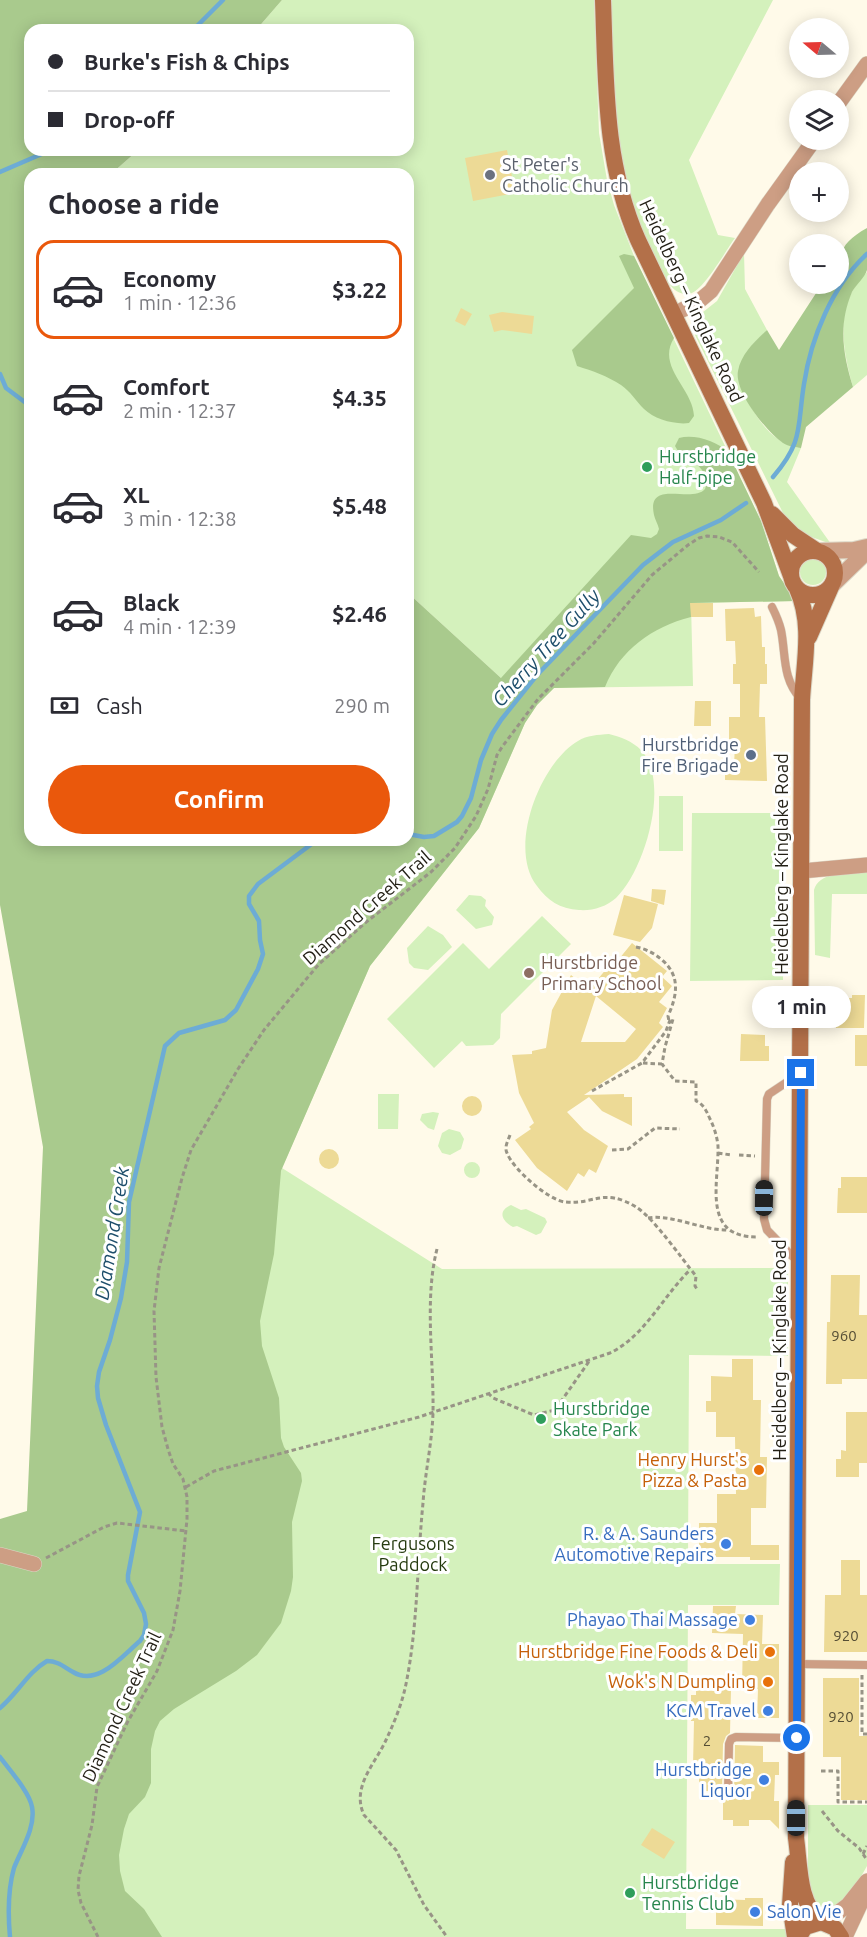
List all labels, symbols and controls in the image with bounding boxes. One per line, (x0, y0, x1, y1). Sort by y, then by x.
north arrow (789, 18, 849, 78)
map controls (789, 18, 849, 294)
text: Burke's Fish & Chips (84, 49, 290, 74)
button: layers (789, 90, 849, 150)
text: Drop-off (84, 107, 174, 132)
place label: St Peter's Catholic Church (502, 154, 629, 195)
button: + (789, 162, 849, 222)
marker: St Peter's Catholic Church (483, 168, 497, 182)
text: Choose a ride (48, 189, 220, 219)
street label: Heidelberg – Kinglake Road (636, 196, 748, 405)
button: − (789, 234, 849, 294)
icon: car (51, 263, 105, 317)
text: Economy (123, 266, 216, 291)
text: $3.22 (332, 277, 387, 302)
text: 1 min · 12:36 (123, 291, 237, 314)
icon: car (51, 371, 105, 425)
text: Comfort (123, 374, 210, 399)
text: $4.35 (332, 385, 387, 410)
text: 2 min · 12:37 (123, 399, 237, 422)
place label: Hurstbridge Half-pipe (659, 446, 756, 487)
marker: Hurstbridge Half-pipe (640, 460, 654, 474)
icon: car (51, 479, 105, 533)
text: XL (123, 482, 150, 507)
text: $5.48 (332, 493, 387, 518)
text: 3 min · 12:38 (123, 507, 237, 530)
water label: Cherry Tree Gully (487, 584, 605, 711)
icon: car (51, 587, 105, 641)
text: Black (123, 590, 180, 615)
text: $2.46 (332, 601, 387, 626)
text: 4 min · 12:39 (123, 615, 237, 638)
icon: cash (48, 689, 81, 722)
text: Cash (96, 693, 143, 718)
text: 290 m (334, 694, 390, 717)
place label: Hurstbridge Fire Brigade (642, 734, 739, 775)
marker: Hurstbridge Fire Brigade (744, 748, 758, 762)
street label: Heidelberg – Kinglake Road (771, 753, 791, 975)
button: Confirm (48, 765, 390, 834)
street label: Diamond Creek Trail (298, 846, 435, 968)
place label: Hurstbridge Primary School (541, 952, 662, 993)
marker: Hurstbridge Primary School (522, 966, 536, 980)
callout: 1 min (752, 986, 850, 1028)
text: 1 min (776, 995, 827, 1018)
route end (787, 1059, 814, 1086)
water label: Diamond Creek (90, 1164, 134, 1301)
car (755, 1180, 773, 1216)
street label: Heidelberg – Kinglake Road (769, 1239, 789, 1461)
house number: 960 (831, 1327, 857, 1344)
place label: Hurstbridge Skate Park (553, 1398, 650, 1439)
marker: Hurstbridge Skate Park (534, 1412, 548, 1426)
place label: Henry Hurst's Pizza & Pasta (638, 1449, 747, 1490)
marker: Henry Hurst's Pizza & Pasta (752, 1463, 766, 1477)
place label: R. & A. Saunders Automotive Repairs (554, 1523, 714, 1564)
park label: Fergusons Paddock (371, 1533, 455, 1574)
marker: R. & A. Saunders Automotive Repairs (719, 1537, 733, 1551)
place label: Phayao Thai Massage (567, 1609, 738, 1629)
marker: Phayao Thai Massage (743, 1613, 757, 1627)
house number: 920 (833, 1627, 859, 1644)
street label: Diamond Creek Trail (78, 1628, 165, 1785)
place label: Hurstbridge Fine Foods & Deli (518, 1641, 758, 1661)
marker: Hurstbridge Fine Foods & Deli (763, 1645, 777, 1659)
place label: Wok's N Dumpling (608, 1671, 756, 1691)
marker: Wok's N Dumpling (761, 1675, 775, 1689)
place label: KCM Travel (666, 1700, 756, 1720)
marker: KCM Travel (761, 1704, 775, 1718)
house number: 920 (828, 1708, 854, 1725)
route start (783, 1724, 810, 1751)
house number: 2 (703, 1732, 711, 1749)
place label: Hurstbridge Liquor (655, 1759, 752, 1800)
marker: Hurstbridge Liquor (757, 1773, 771, 1787)
car (787, 1800, 805, 1836)
place label: Hurstbridge Tennis Club (642, 1872, 739, 1913)
marker: Hurstbridge Tennis Club (623, 1886, 637, 1900)
place label: Salon Vie (767, 1901, 842, 1921)
marker: Salon Vie (748, 1905, 762, 1919)

